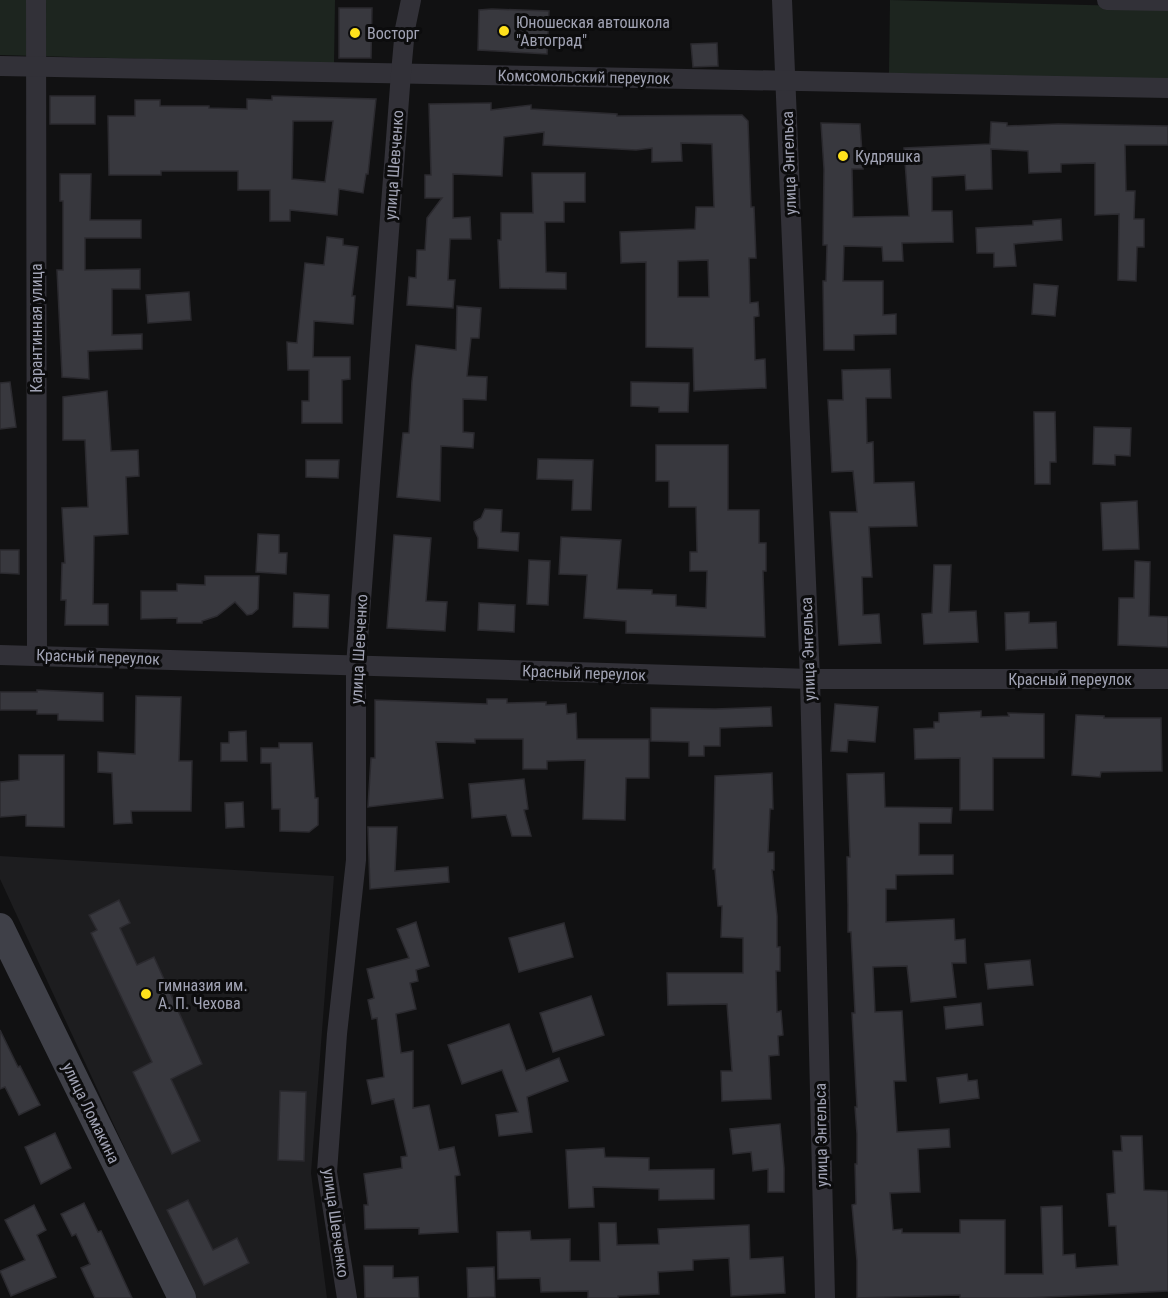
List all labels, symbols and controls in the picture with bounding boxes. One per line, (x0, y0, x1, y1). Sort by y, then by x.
place label: Юношеская автошкола "Автоград" (516, 13, 670, 50)
place label: Восторг (367, 24, 420, 43)
marker: Юношеская автошкола "Автоград" (497, 24, 511, 38)
marker: Восторг (348, 26, 362, 40)
street label: Комсомольский переулок (497, 66, 671, 88)
street label: улица Шевченко (381, 110, 407, 220)
street label: улица Энгельса (778, 111, 800, 215)
place label: Кудряшка (855, 147, 921, 166)
marker: Кудряшка (836, 149, 850, 163)
street label: Карантинная улица (27, 263, 46, 393)
street label: улица Шевченко (347, 594, 371, 704)
street label: улица Энгельса (797, 597, 819, 701)
street label: Красный переулок (36, 645, 160, 669)
street label: Красный переулок (522, 661, 646, 685)
street label: Красный переулок (1008, 670, 1132, 689)
place label: гимназия им. А. П. Чехова (158, 976, 248, 1013)
marker: гимназия им. А. П. Чехова (139, 987, 153, 1001)
street label: улица Ломакина (58, 1059, 124, 1167)
street label: улица Энгельса (811, 1083, 831, 1187)
street label: улица Шевченко (319, 1167, 353, 1279)

